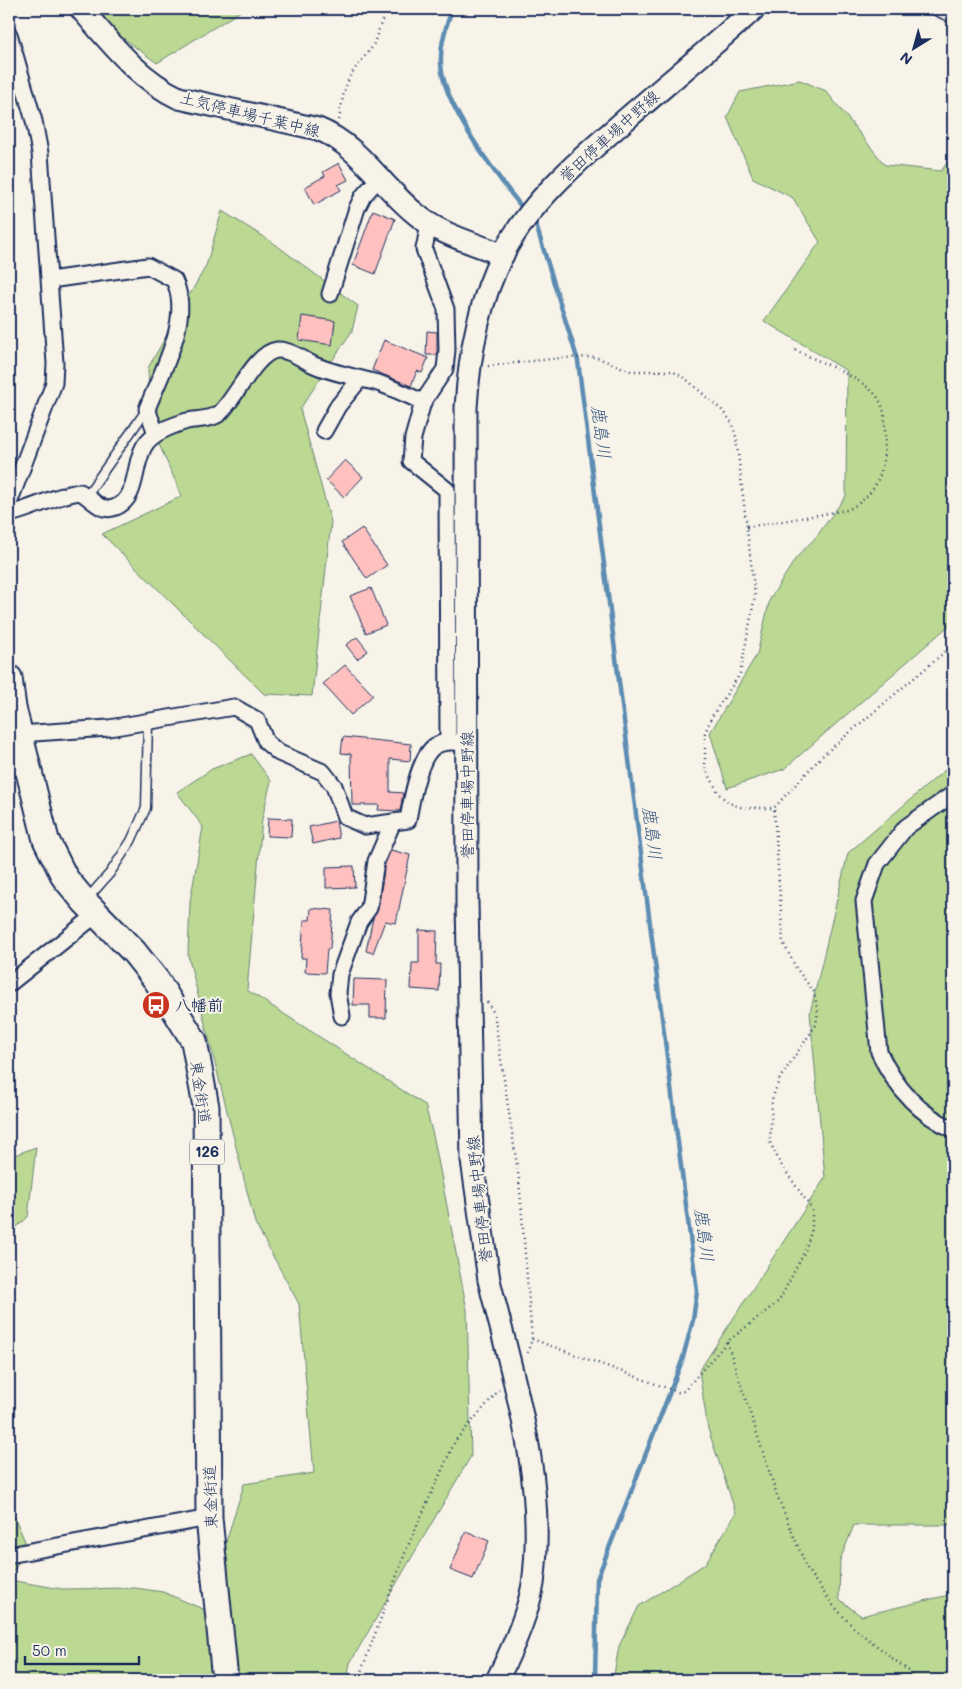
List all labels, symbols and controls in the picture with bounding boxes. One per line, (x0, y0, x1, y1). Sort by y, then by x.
north arrow (890, 22, 940, 72)
text: N (896, 48, 916, 70)
street label: 誉田停車場中野線 (554, 85, 663, 186)
street label: 土気停車場千葉中線 (178, 86, 323, 141)
water label: 鹿島川 (587, 404, 617, 460)
street label: 誉田停車場中野線 (456, 731, 477, 859)
water label: 鹿島川 (638, 805, 668, 861)
bus stop icon: 八幡前 (141, 990, 171, 1020)
place label: 八幡前 (175, 994, 223, 1015)
street label: 東金街道 (187, 1059, 216, 1125)
street label: 誉田停車場中野線 (461, 1134, 496, 1264)
road number: 126 (190, 1140, 224, 1164)
water label: 鹿島川 (690, 1207, 720, 1263)
street label: 東金街道 (198, 1465, 221, 1529)
scale bar (25, 1634, 139, 1666)
text: 50 m (32, 1640, 67, 1660)

